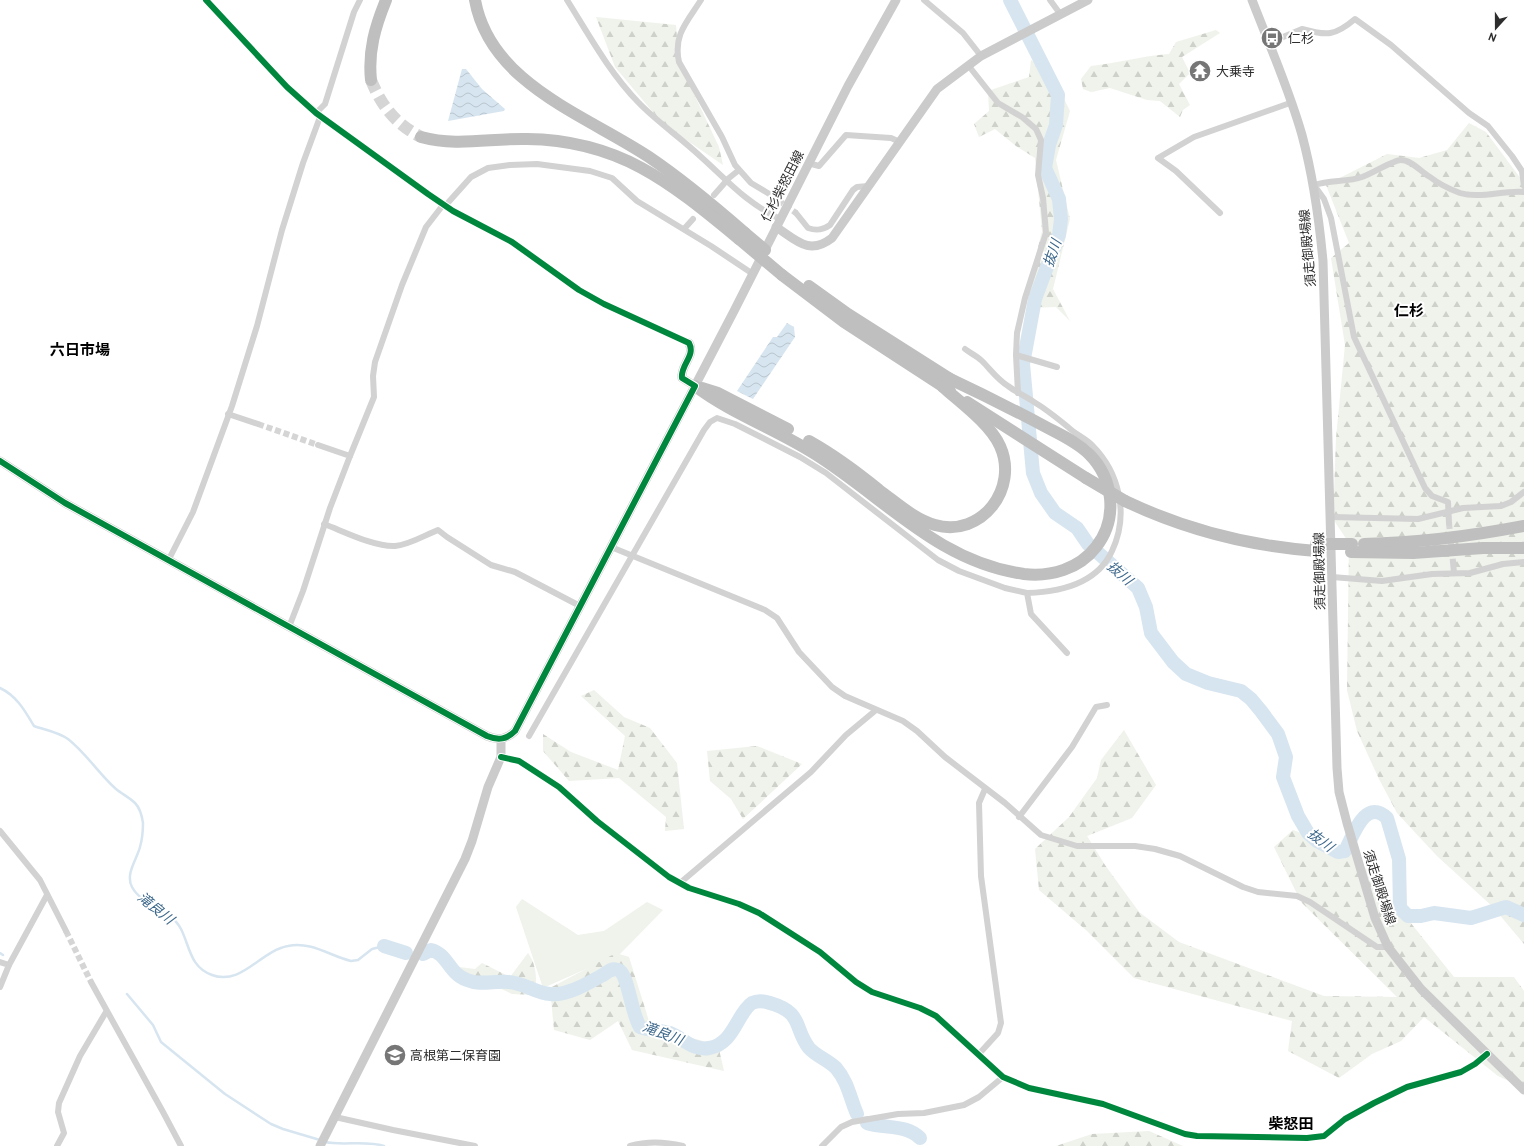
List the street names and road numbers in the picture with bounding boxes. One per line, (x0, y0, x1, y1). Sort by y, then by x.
street label: 仁杉柴怒田線 (758, 148, 809, 225)
street label: 須走御殿場線 (1297, 208, 1320, 287)
street label: 須走御殿場線 (1311, 532, 1330, 610)
street label: 須走御殿場線 (1358, 848, 1399, 927)

